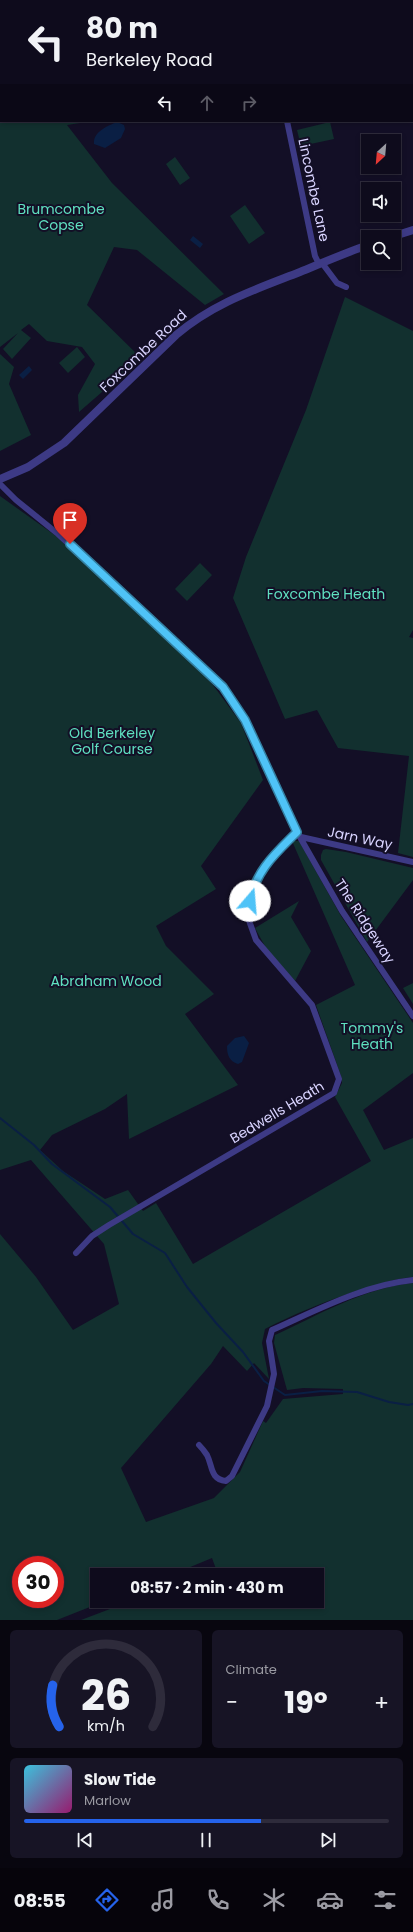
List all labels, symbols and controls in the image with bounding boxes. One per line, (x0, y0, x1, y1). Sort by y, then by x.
text: 80 m (86, 9, 158, 48)
icon: left (20, 16, 72, 68)
text: Berkeley Road (86, 47, 213, 72)
icon: left (154, 92, 176, 114)
icon: ahead (196, 92, 218, 114)
icon: right (238, 92, 260, 114)
north arrow (361, 134, 401, 174)
map controls (361, 134, 401, 270)
street label: Lincombe Lane (293, 136, 335, 244)
button: sound (361, 182, 401, 222)
park label: Brumcombe Copse (17, 199, 105, 235)
button: search (361, 230, 401, 270)
street label: Foxcombe Road (95, 305, 191, 397)
pin (53, 503, 87, 544)
icon: arrive (59, 509, 81, 531)
park label: Foxcombe Heath (267, 584, 385, 604)
park label: Old Berkeley Golf Course (69, 723, 155, 759)
street label: Jarn Way (326, 821, 394, 855)
street label: The Ridgeway (330, 875, 400, 967)
position arrow (229, 880, 271, 922)
park label: Abraham Wood (50, 971, 162, 991)
park label: Tommy's Heath (341, 1018, 403, 1054)
street label: Bedwells Heath (226, 1076, 328, 1148)
speed limit sign: 30 (12, 1556, 64, 1608)
text: 08:57 · 2 min · 430 m (130, 1577, 284, 1598)
text: Climate (226, 1660, 277, 1679)
text: 26 (81, 1666, 131, 1725)
text: 19° (284, 1681, 328, 1724)
text: − (226, 1687, 238, 1718)
text: + (374, 1687, 389, 1718)
text: km/h (87, 1716, 125, 1736)
text: Slow Tide (84, 1769, 156, 1790)
text: Marlow (84, 1791, 131, 1810)
icon: previous (74, 1829, 96, 1851)
icon: pause (195, 1829, 217, 1851)
icon: next (317, 1829, 339, 1851)
icon: directions (93, 1886, 121, 1914)
icon: music (149, 1886, 177, 1914)
icon: phone (204, 1886, 232, 1914)
icon: climate (260, 1886, 288, 1914)
icon: car (316, 1886, 344, 1914)
icon: filters (371, 1886, 399, 1914)
text: 08:55 (14, 1888, 66, 1913)

